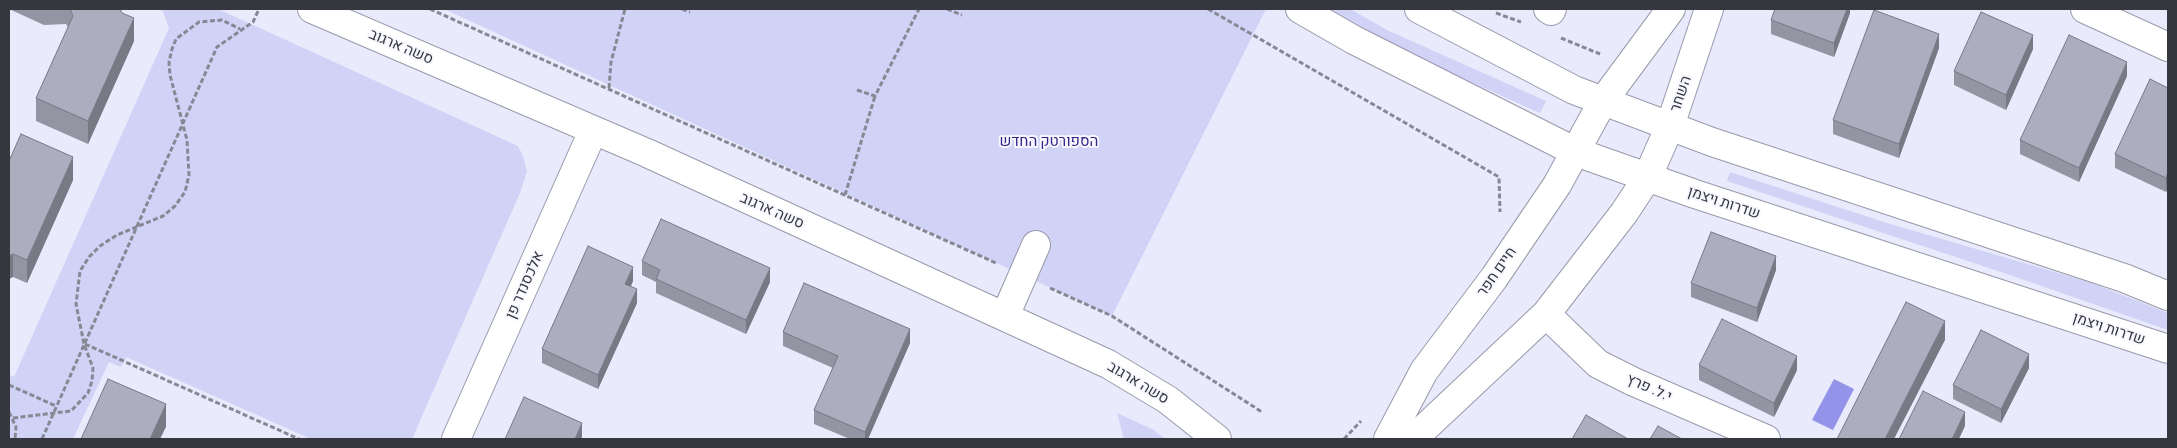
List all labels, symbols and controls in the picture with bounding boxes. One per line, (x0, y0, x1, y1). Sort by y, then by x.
street label: סשה ארגוב (366, 25, 436, 69)
street label: השחר (1666, 73, 1696, 115)
park label: הספורטק החדש (1000, 133, 1098, 151)
street label: שדרות ויצמן (1686, 183, 1762, 223)
street label: סשה ארגוב (737, 189, 807, 233)
street label: חיים חפר (1473, 244, 1521, 300)
street label: אלכסנדר פן (502, 248, 548, 322)
street label: שדרות ויצמן (2071, 309, 2147, 349)
street label: סשה ארגוב (1104, 358, 1172, 408)
street label: י.ל. פרץ (1624, 370, 1674, 406)

